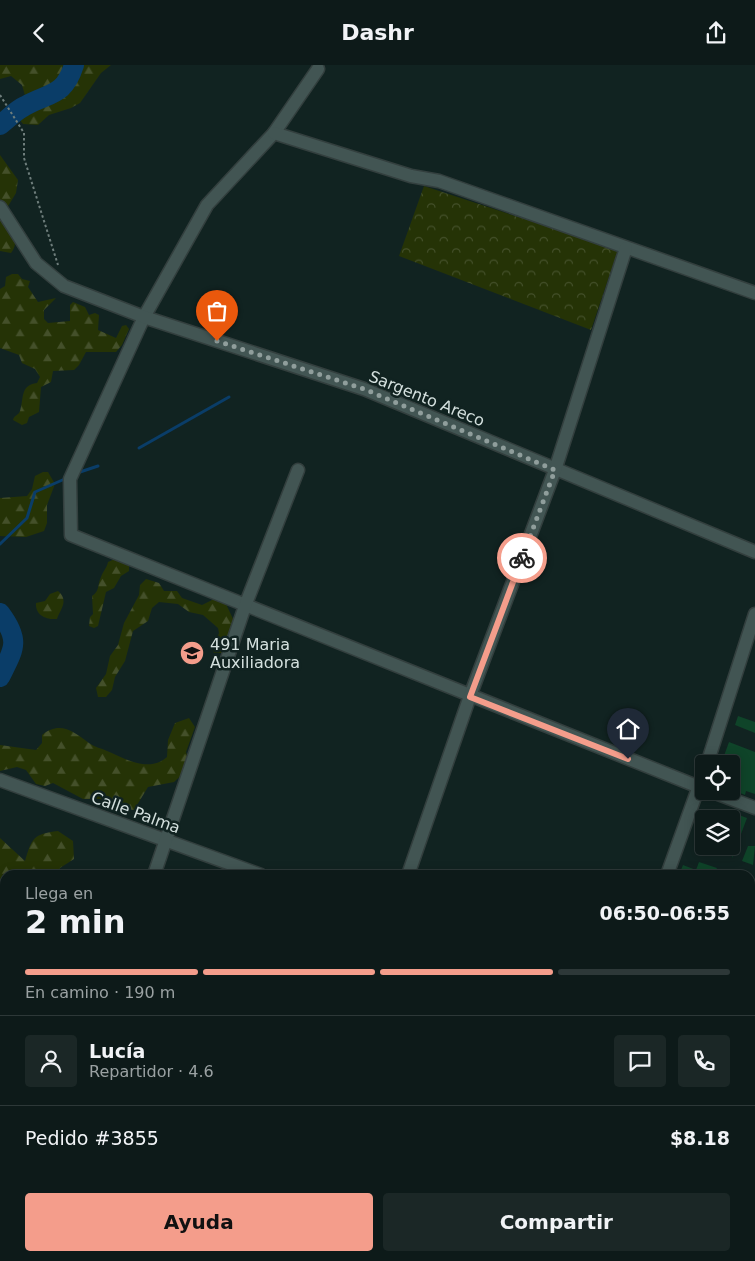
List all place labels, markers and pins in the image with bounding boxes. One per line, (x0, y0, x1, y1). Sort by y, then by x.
pin (196, 290, 238, 341)
place label: 491 Maria Auxiliadora (210, 635, 300, 672)
school or university icon: 491 Maria Auxiliadora (179, 640, 205, 666)
pin (607, 708, 649, 759)

